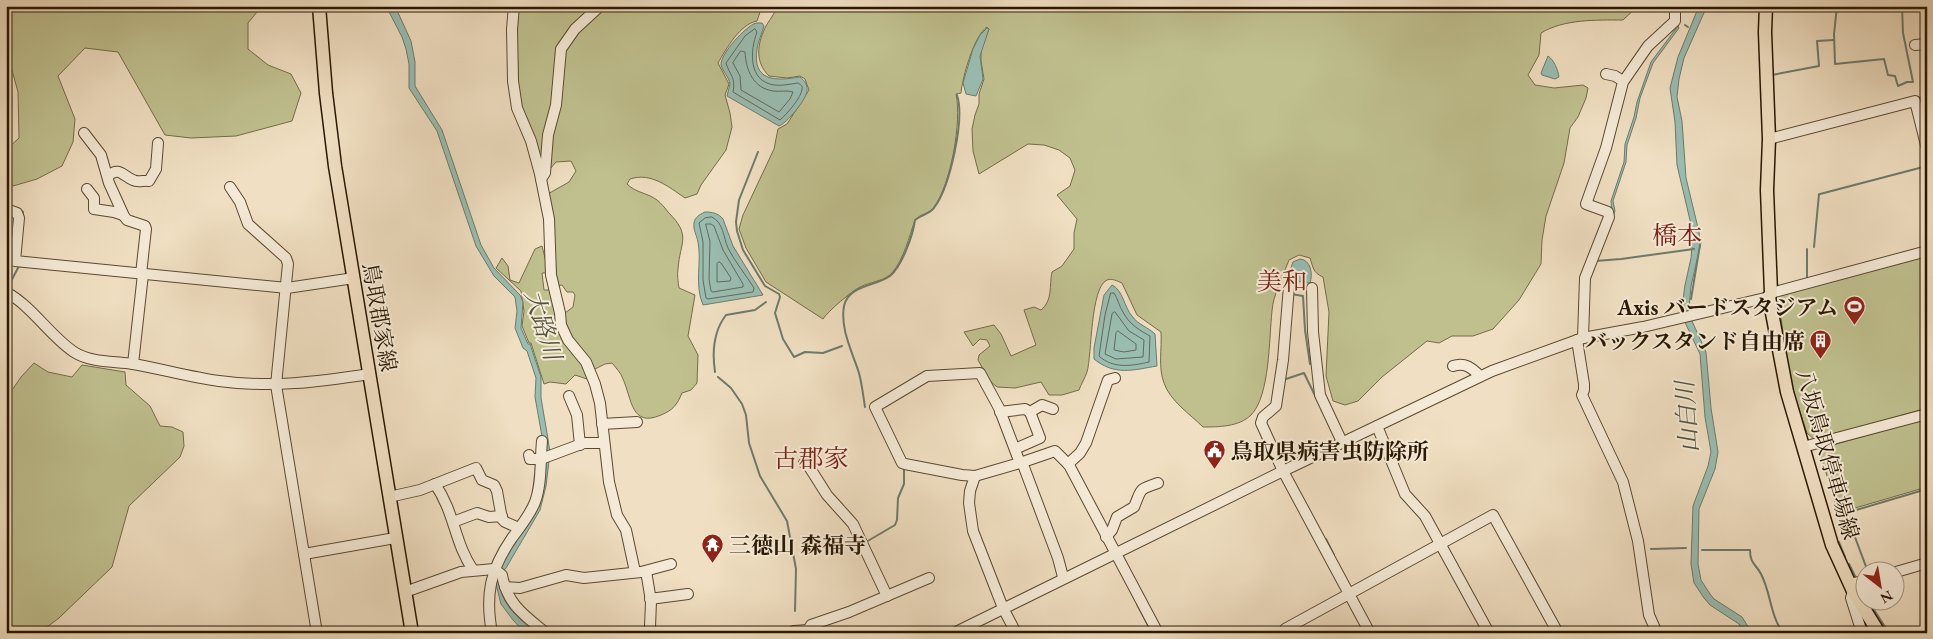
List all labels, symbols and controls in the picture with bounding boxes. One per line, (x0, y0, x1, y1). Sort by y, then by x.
district label: 橋本 (1652, 219, 1702, 251)
street label: 鳥取郡家線 (356, 260, 403, 374)
district label: 美和 (1257, 265, 1307, 297)
water label: 大路川 (518, 286, 570, 367)
place label: Axis バードスタジアム (1616, 293, 1838, 322)
sports icon: Axis バードスタジアム (1842, 295, 1866, 326)
place label: バックスタンド自由席 (1585, 327, 1805, 356)
building icon: バックスタンド自由席 (1809, 329, 1833, 360)
street label: 八坂鳥取停車場線 (1789, 366, 1866, 543)
water label: 山白川 (1668, 377, 1704, 454)
place label: 鳥取県病害虫防除所 (1231, 437, 1429, 466)
public building icon: 鳥取県病害虫防除所 (1203, 439, 1227, 470)
district label: 古郡家 (773, 442, 849, 474)
place label: 三徳山 森福寺 (729, 531, 866, 560)
temple icon: 三徳山 森福寺 (701, 533, 725, 564)
north arrow (1856, 562, 1906, 612)
text: N (1877, 587, 1896, 608)

